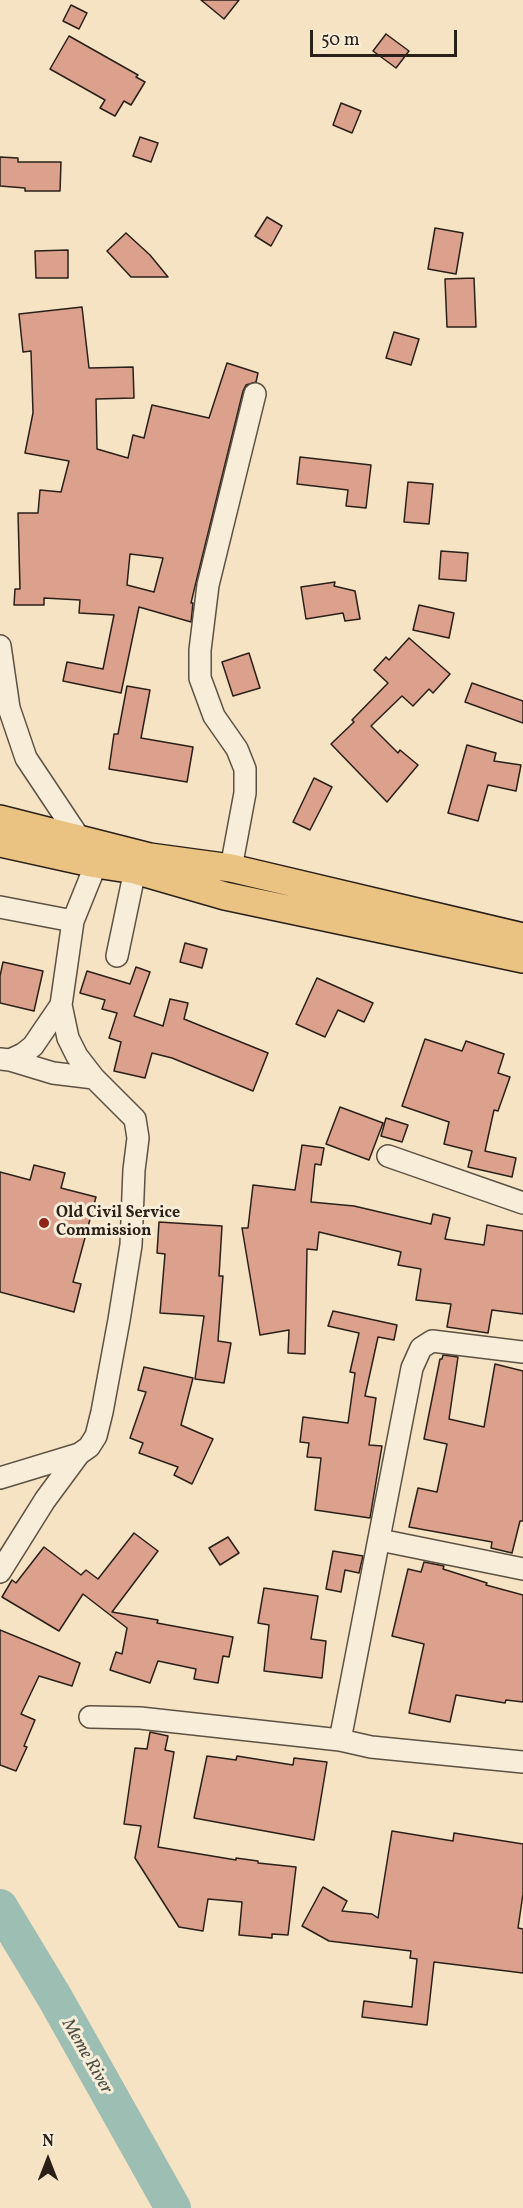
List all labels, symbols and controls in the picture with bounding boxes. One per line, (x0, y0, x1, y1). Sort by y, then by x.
scale bar (313, 18, 460, 56)
text: 50 m (321, 28, 360, 53)
place label: Old Civil Service Commission (56, 1204, 180, 1242)
marker: Old Civil Service Commission (37, 1216, 51, 1230)
water label: Meme River (56, 2016, 116, 2098)
north arrow (18, 2130, 78, 2190)
text: N (42, 2131, 54, 2153)

